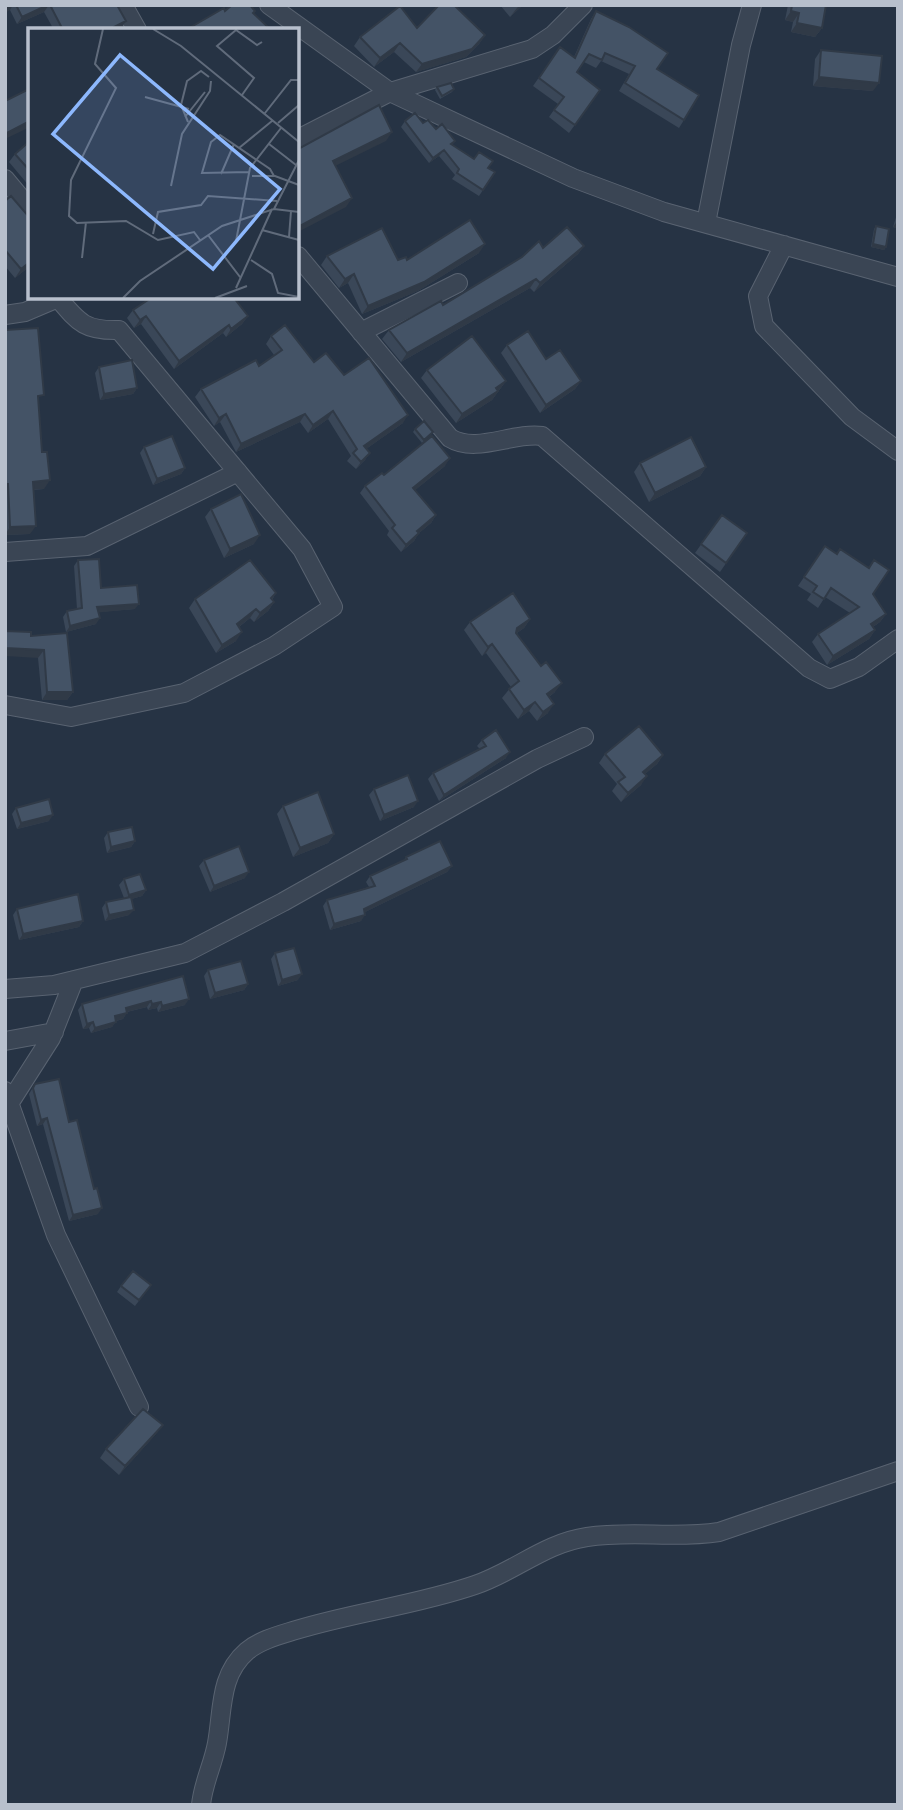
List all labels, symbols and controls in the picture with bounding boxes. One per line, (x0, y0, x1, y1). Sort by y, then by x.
inset map (28, 28, 299, 299)

